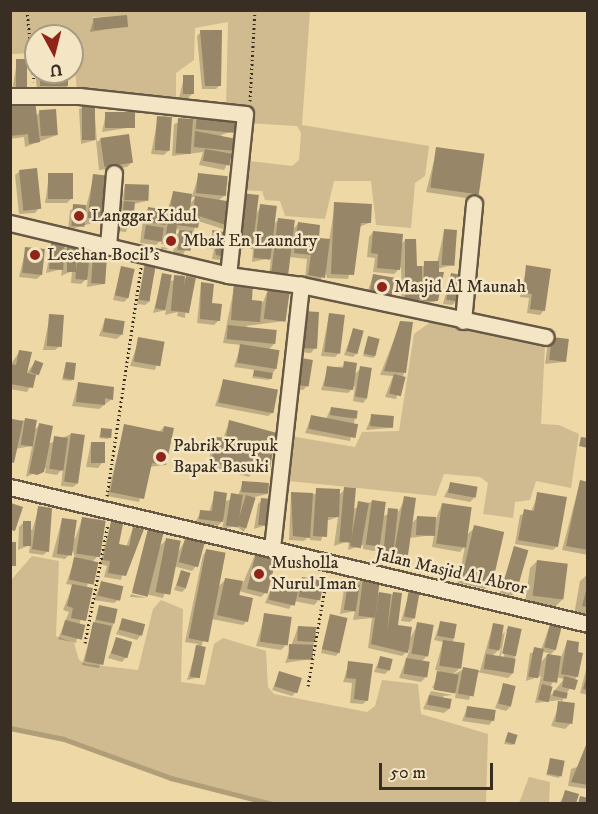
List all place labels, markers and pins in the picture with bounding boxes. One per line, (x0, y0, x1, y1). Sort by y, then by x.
place label: Langgar Kidul (91, 205, 197, 227)
marker: Langgar Kidul (72, 209, 86, 223)
place label: Mbak En Laundry (183, 230, 317, 252)
marker: Mbak En Laundry (164, 234, 178, 248)
place label: Lesehan Bocil's (47, 244, 160, 266)
marker: Lesehan Bocil's (28, 248, 42, 262)
place label: Masjid Al Maunah (394, 276, 526, 298)
marker: Masjid Al Maunah (375, 280, 389, 294)
place label: Pabrik Krupuk Bapak Basuki (173, 436, 278, 478)
marker: Pabrik Krupuk Bapak Basuki (154, 450, 168, 464)
place label: Musholla Nurul Iman (271, 553, 357, 596)
marker: Musholla Nurul Iman (252, 567, 266, 581)

